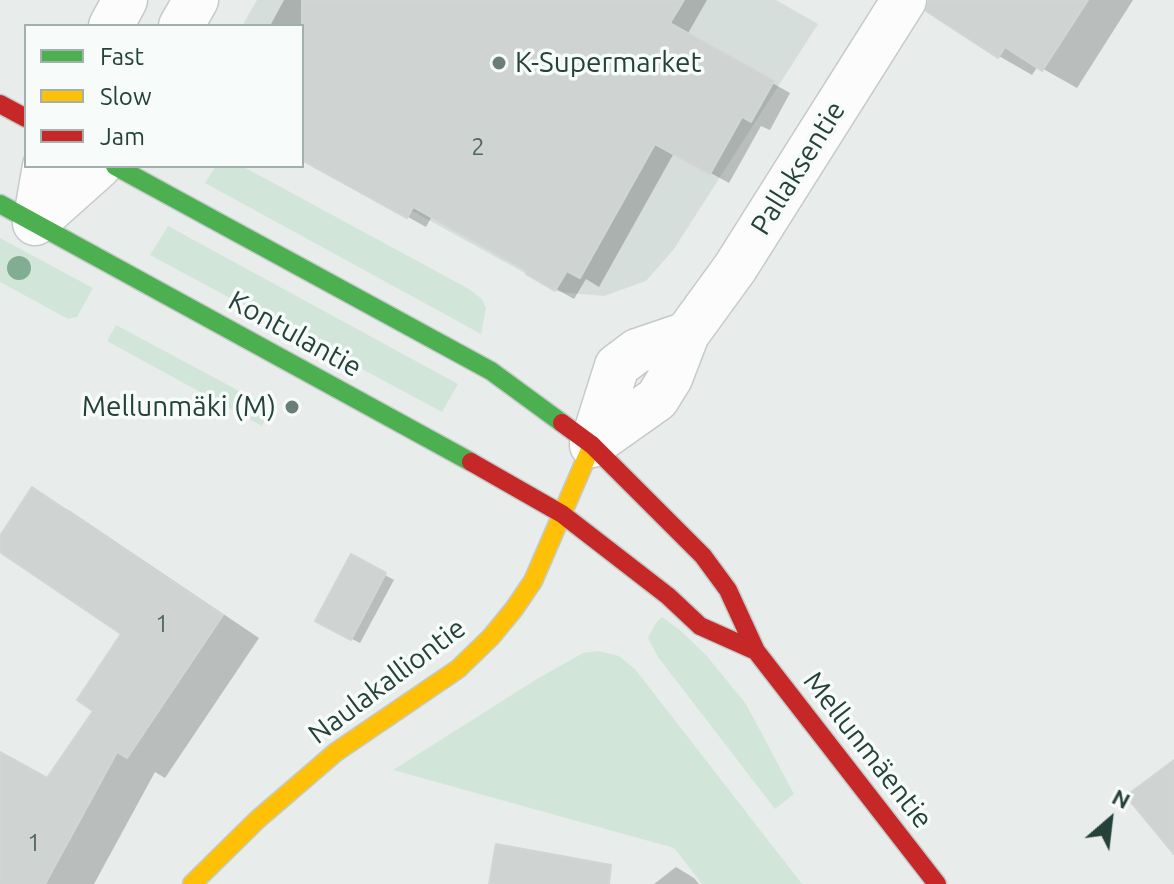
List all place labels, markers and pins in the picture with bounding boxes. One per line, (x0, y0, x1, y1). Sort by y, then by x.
place label: K-Supermarket (515, 46, 701, 80)
marker: K-Supermarket (490, 54, 508, 72)
place label: Mellunmäki (M) (82, 390, 276, 424)
marker: Mellunmäki (M) (283, 398, 301, 416)

